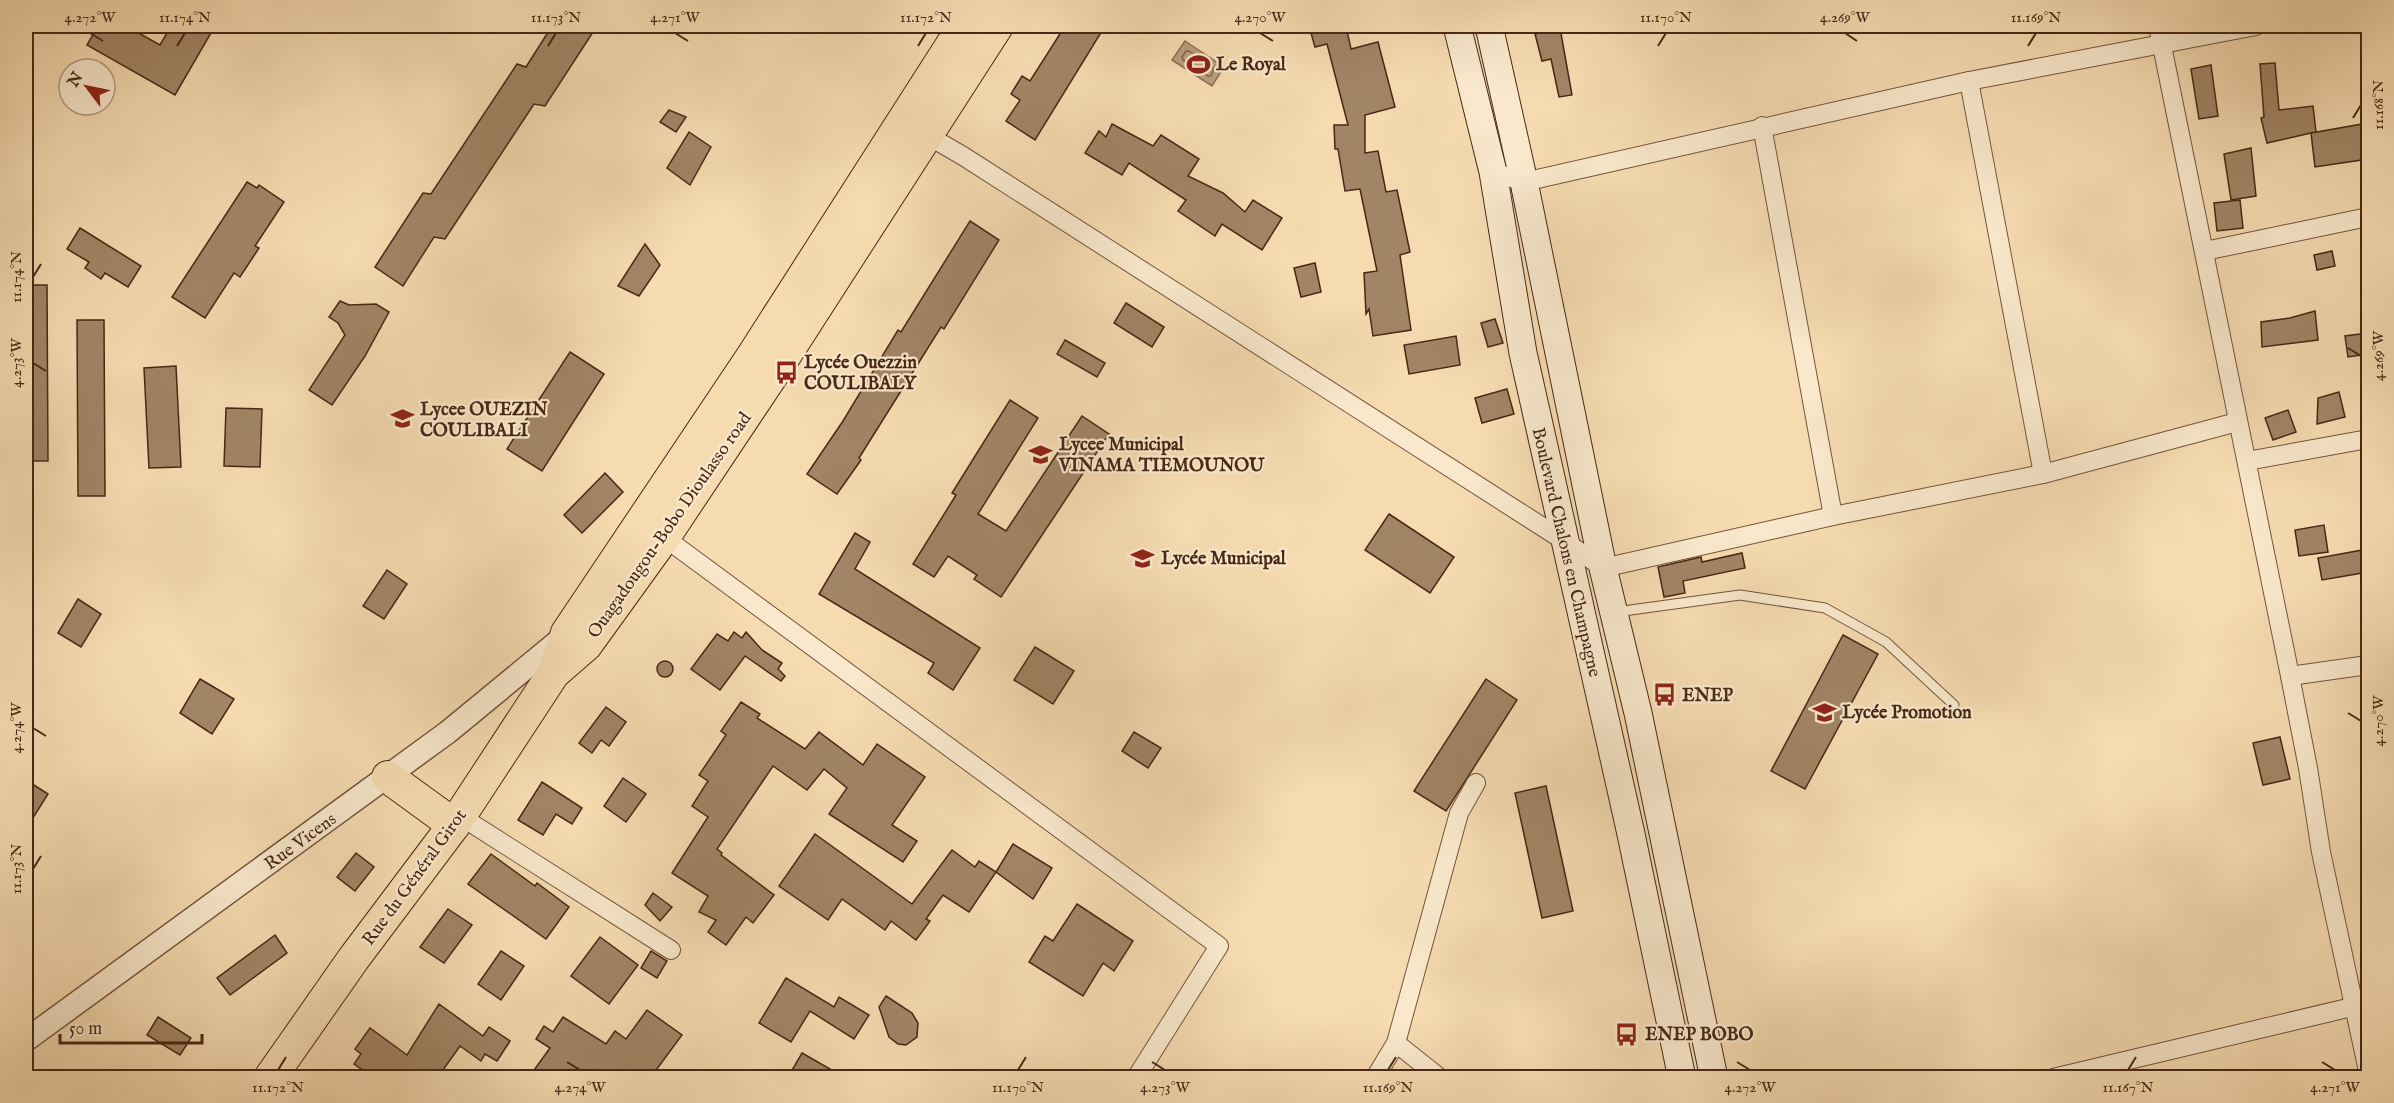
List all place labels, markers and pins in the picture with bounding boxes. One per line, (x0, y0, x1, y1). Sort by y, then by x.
sports icon: Le Royal (1185, 51, 1211, 77)
place label: Le Royal (1216, 54, 1287, 77)
place label: Lycée Ouezzin COULIBALY (804, 352, 918, 396)
bus stop icon: Lycée Ouezzin COULIBALY (773, 359, 799, 385)
place label: Lycee OUEZIN COULIBALI (420, 399, 548, 443)
school or university icon: Lycee OUEZIN COULIBALI (389, 406, 415, 432)
place label: Lycee Municipal VINAMA TIEMOUNOU (1058, 434, 1265, 478)
school or university icon: Lycee Municipal VINAMA TIEMOUNOU (1028, 441, 1054, 467)
school or university icon: Lycée Municipal (1130, 545, 1156, 571)
place label: Lycée Municipal (1161, 548, 1287, 571)
bus stop icon: ENEP (1651, 682, 1677, 708)
place label: ENEP (1682, 685, 1734, 708)
school or university icon: Lycée Promotion (1811, 699, 1837, 725)
place label: Lycée Promotion (1842, 702, 1972, 725)
bus stop icon: ENEP BOBO (1614, 1021, 1640, 1047)
place label: ENEP BOBO (1645, 1024, 1753, 1047)

